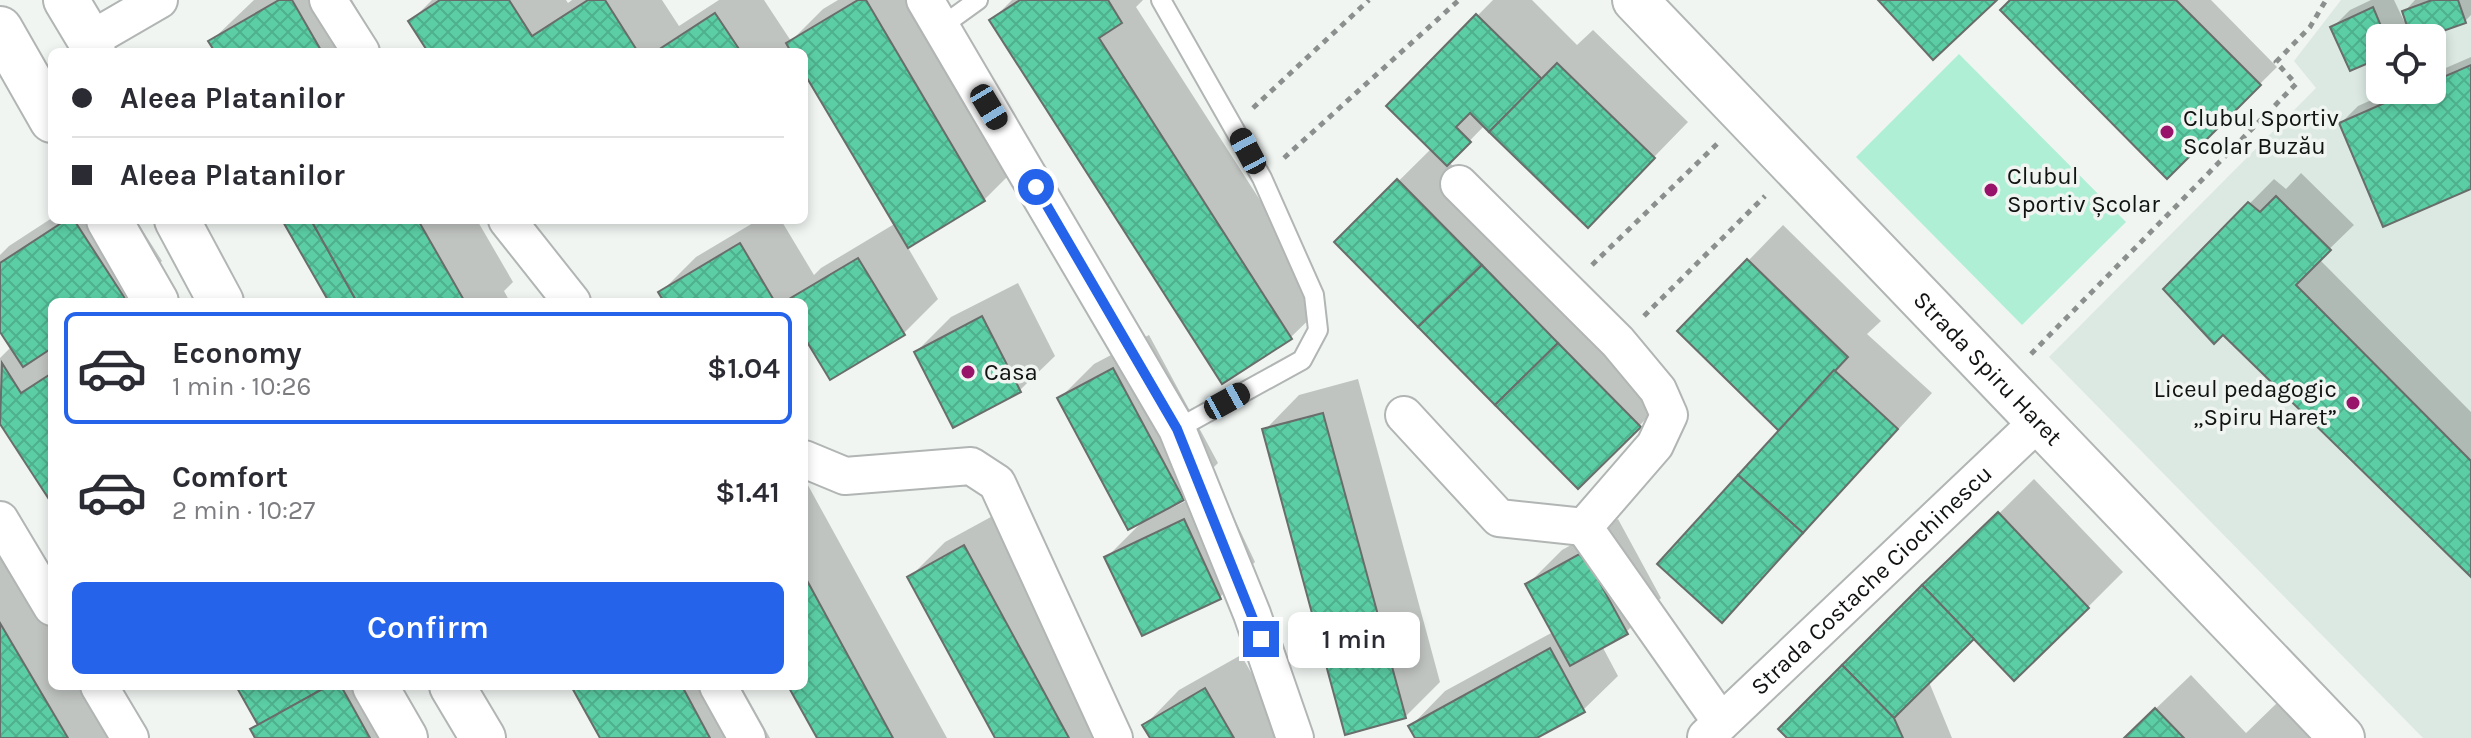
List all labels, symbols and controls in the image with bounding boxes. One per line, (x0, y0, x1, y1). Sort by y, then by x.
map controls (2366, 24, 2446, 104)
button: locate (2366, 24, 2446, 104)
text: Aleea Platanilor (120, 80, 345, 116)
car (966, 80, 1012, 134)
place label: Clubul Sportiv Scolar Buzău (2183, 104, 2339, 160)
marker: Clubul Sportiv Scolar Buzău (2158, 123, 2176, 141)
car (1226, 124, 1270, 178)
text: Aleea Platanilor (120, 157, 345, 193)
place label: Clubul Sportiv Școlar (2007, 162, 2160, 218)
route start (1018, 169, 1054, 205)
marker: Clubul Sportiv Școlar (1982, 181, 2000, 199)
street label: Strada Spiru Haret (1908, 285, 2068, 451)
icon: car (76, 332, 148, 404)
text: Economy (172, 335, 302, 371)
text: $1.04 (707, 350, 780, 386)
place label: Casa (984, 358, 1038, 386)
marker: Casa (959, 363, 977, 381)
text: 1 min · 10:26 (172, 371, 312, 402)
place label: Liceul pedagogic „Spiru Haret” (2153, 375, 2337, 431)
car (1200, 379, 1254, 423)
marker: Liceul pedagogic „Spiru Haret” (2344, 394, 2362, 412)
icon: car (76, 456, 148, 528)
text: Comfort (172, 459, 288, 495)
street label: Strada Costache Ciochinescu (1745, 459, 1998, 701)
text: $1.41 (715, 474, 780, 510)
text: 2 min · 10:27 (172, 495, 315, 526)
button: Confirm (72, 582, 784, 674)
callout: 1 min (1289, 611, 1421, 667)
route end (1243, 621, 1279, 657)
text: 1 min (1322, 624, 1386, 655)

